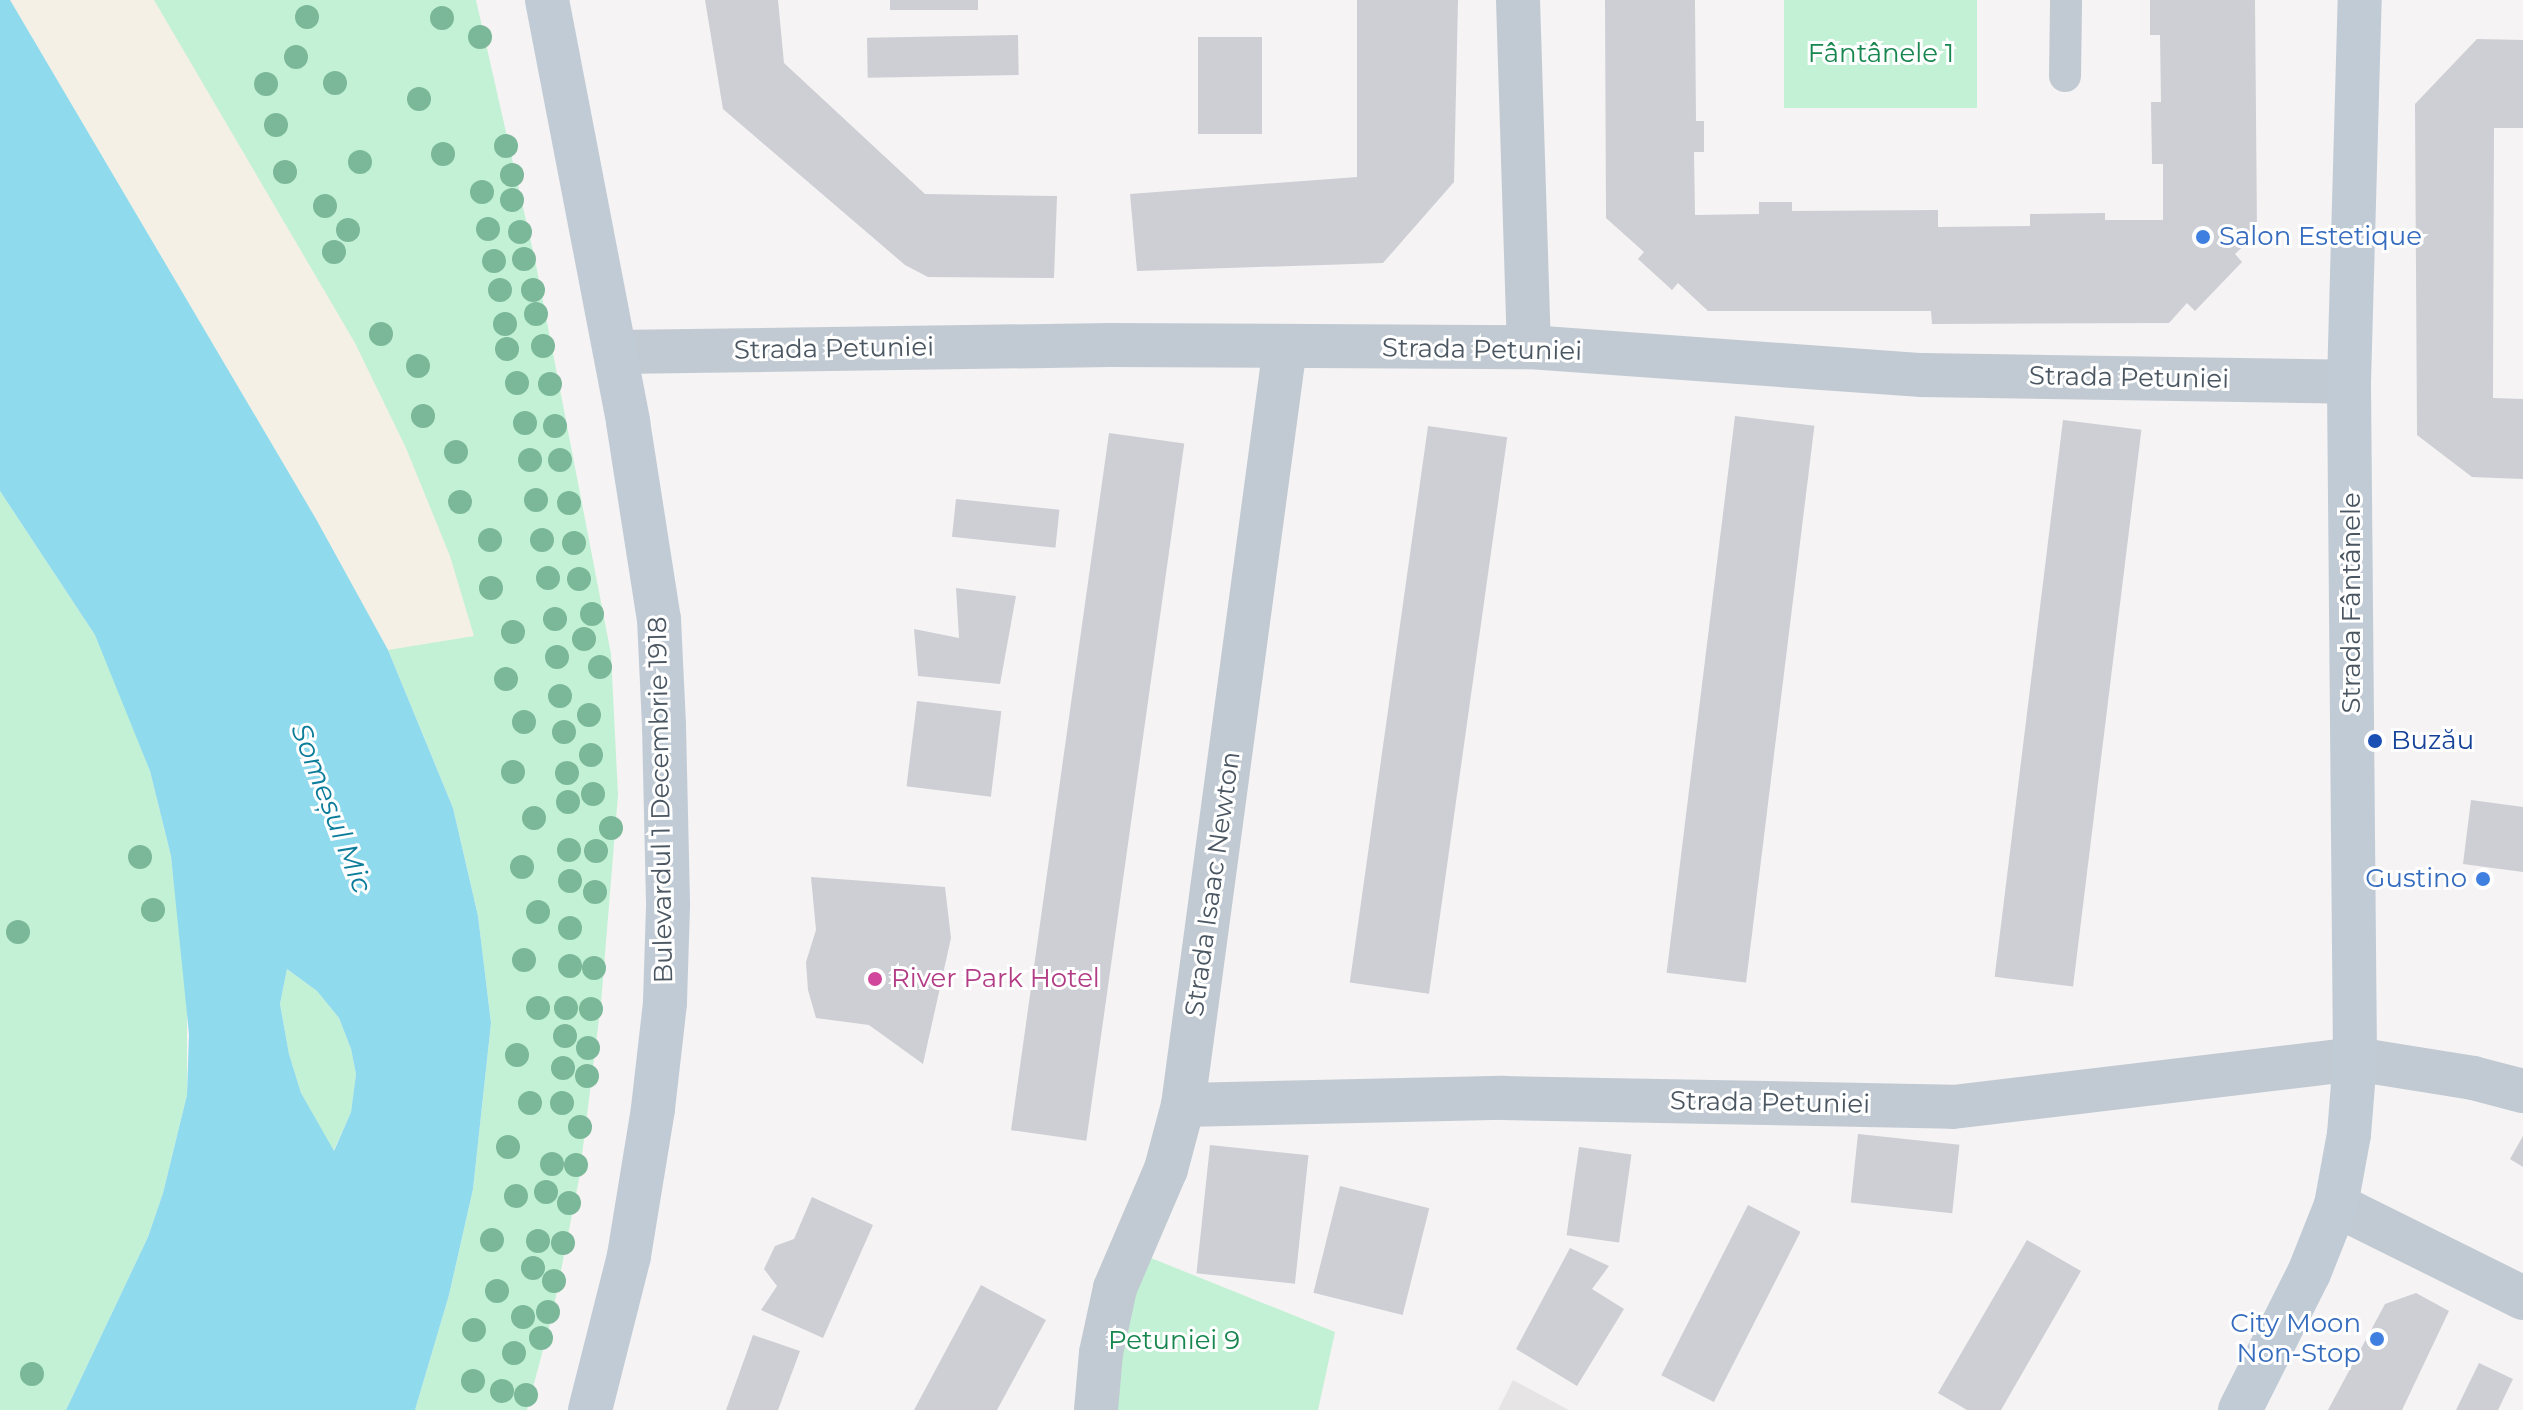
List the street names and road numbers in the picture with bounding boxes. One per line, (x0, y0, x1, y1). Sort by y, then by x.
street label: Strada Petuniei (734, 332, 934, 366)
street label: Strada Petuniei (1382, 333, 1582, 367)
street label: Strada Petuniei (2029, 361, 2229, 395)
street label: Strada Fântânele (2336, 492, 2368, 714)
street label: Bulevardul 1 Decembrie 1918 (642, 616, 680, 984)
street label: Strada Isaac Newton (1179, 750, 1247, 1018)
street label: Strada Petuniei (1670, 1086, 1870, 1120)

